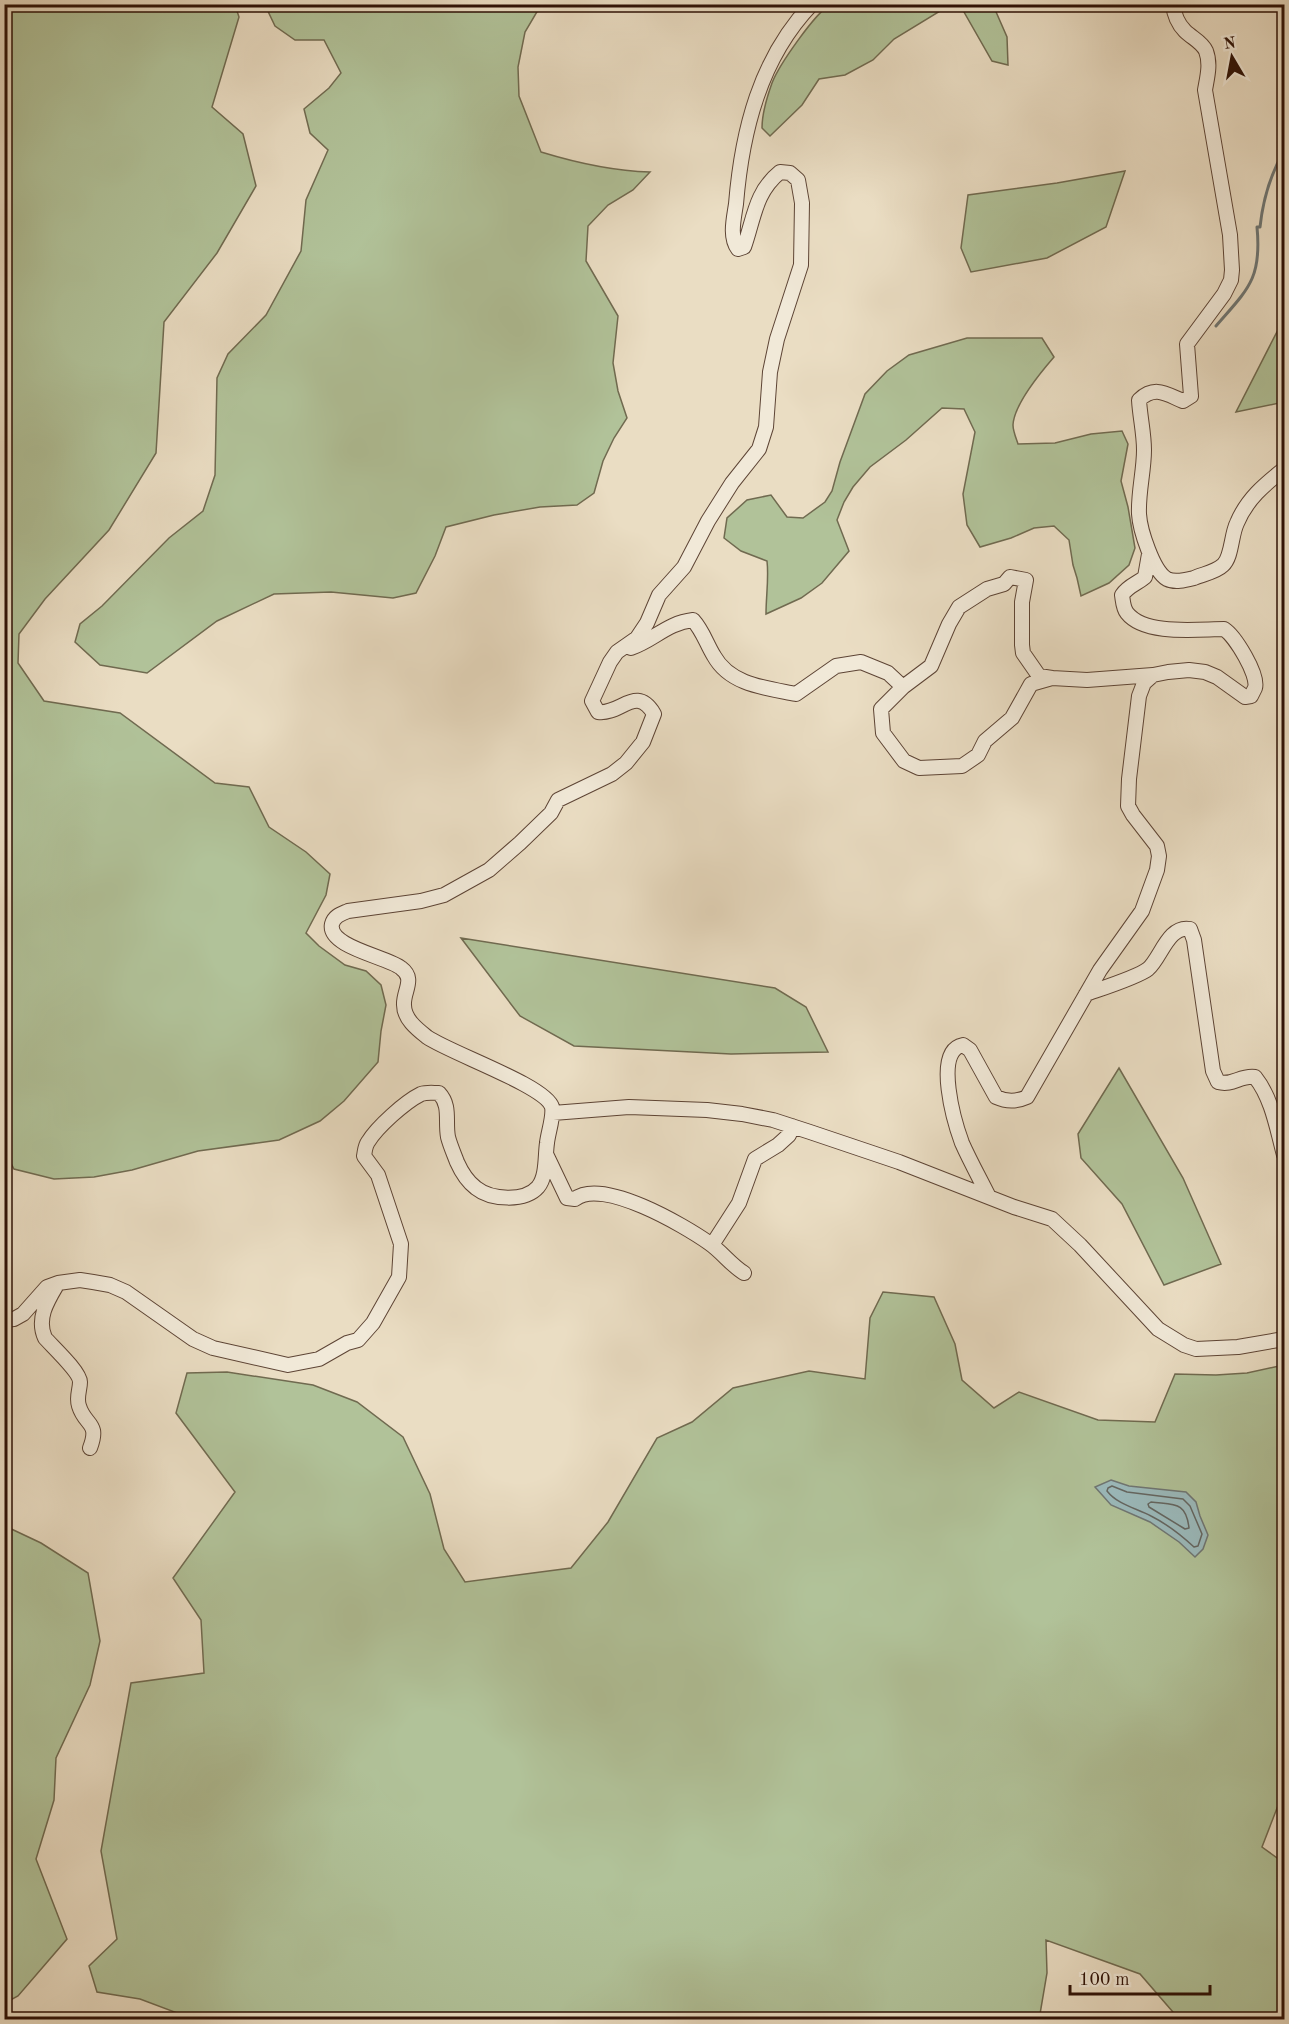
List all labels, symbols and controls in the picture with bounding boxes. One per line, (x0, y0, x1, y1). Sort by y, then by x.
north arrow (1202, 27, 1262, 87)
text: N (1222, 35, 1238, 53)
scale bar (1070, 1958, 1210, 1996)
text: 100 m (1079, 1971, 1130, 1989)

